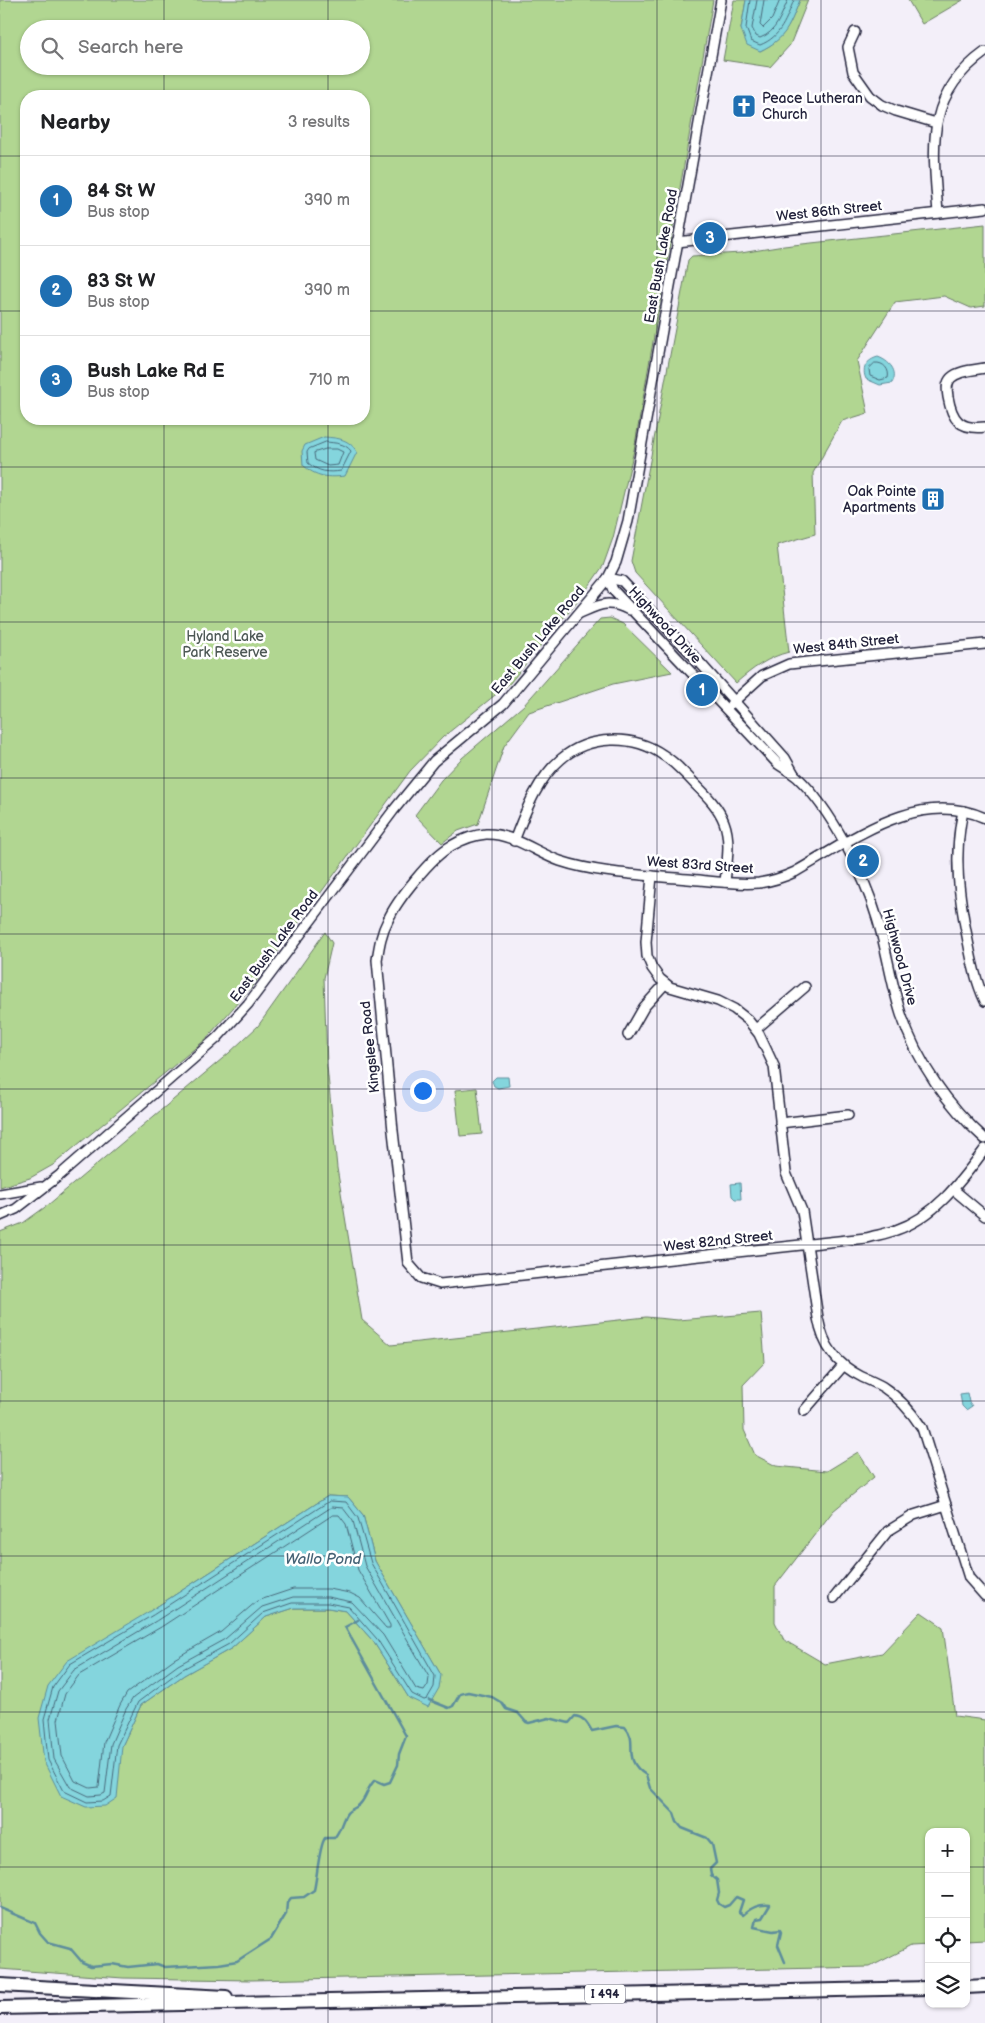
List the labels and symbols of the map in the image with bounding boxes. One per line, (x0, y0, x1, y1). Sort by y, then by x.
place label: Peace Lutheran Church (762, 90, 863, 123)
church icon: Peace Lutheran Church (731, 93, 757, 119)
street label: East Bush Lake Road (641, 188, 681, 324)
street label: West 86th Street (775, 197, 883, 225)
pin: 3 (694, 219, 726, 257)
place label: Oak Pointe Apartments (843, 483, 916, 516)
building icon: Oak Pointe Apartments (920, 486, 946, 512)
street label: East Bush Lake Road (488, 582, 588, 698)
street label: Highwood Drive (625, 583, 705, 667)
park label: Hyland Lake Park Reserve (182, 628, 268, 661)
street label: West 84th Street (792, 630, 900, 658)
pin: 1 (686, 671, 718, 709)
pin: 2 (847, 842, 879, 880)
street label: West 83rd Street (646, 853, 755, 877)
street label: East Bush Lake Road (226, 887, 322, 1005)
street label: Highwood Drive (879, 907, 921, 1007)
street label: Kingslee Road (357, 1000, 383, 1094)
your location (410, 1078, 436, 1104)
street label: West 82nd Street (663, 1227, 774, 1255)
water label: Wallo Pond (285, 1550, 362, 1569)
road number: I 494 (585, 1985, 625, 2004)

